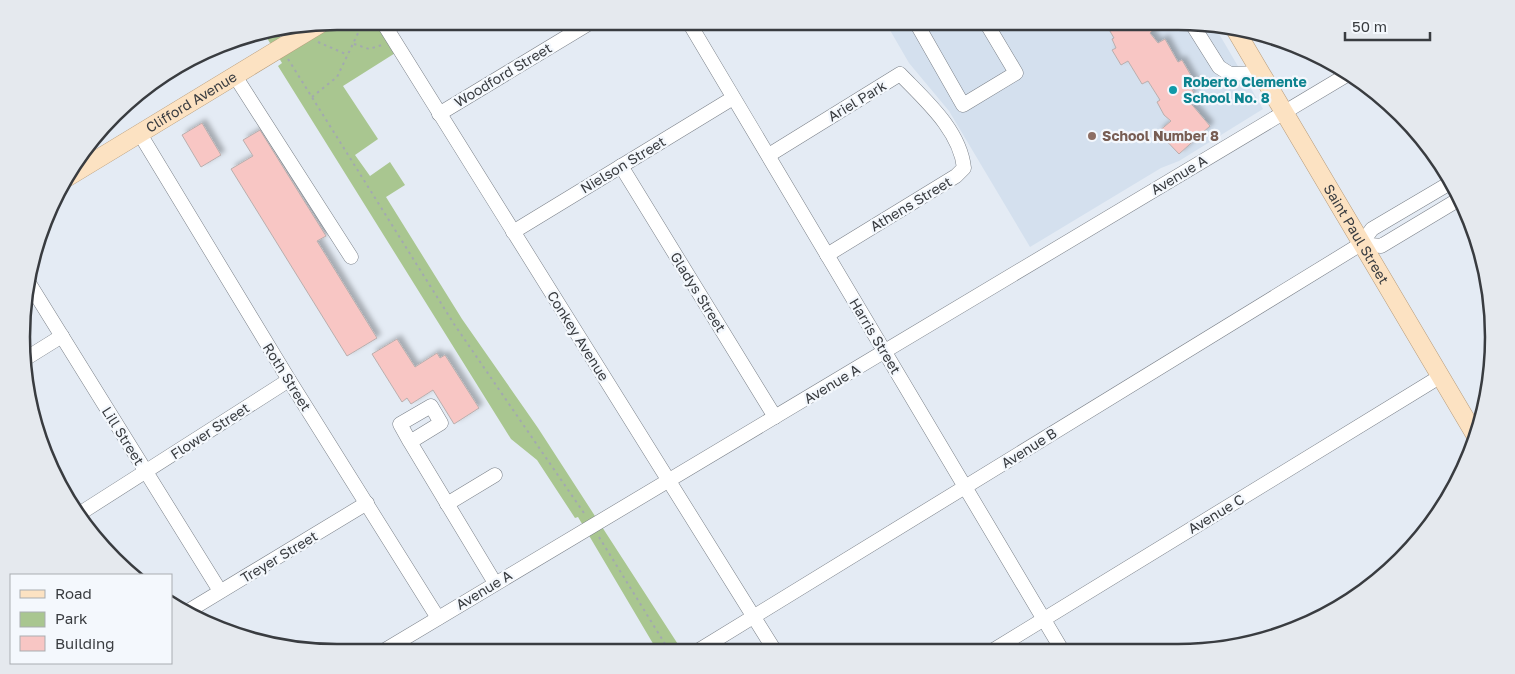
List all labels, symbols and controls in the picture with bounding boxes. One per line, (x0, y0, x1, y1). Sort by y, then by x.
scale bar (1345, 10, 1430, 42)
text: 50 m (1352, 17, 1387, 35)
street label: Woodford Street (451, 39, 554, 110)
street label: Clifford Avenue (142, 68, 240, 136)
place label: Roberto Clemente School No. 8 (1183, 73, 1307, 106)
street label: Ariel Park (825, 77, 889, 125)
marker: Roberto Clemente School No. 8 (1167, 84, 1179, 96)
place label: School Number 8 (1102, 127, 1219, 144)
marker: School Number 8 (1086, 130, 1098, 142)
street label: Nielson Street (577, 132, 668, 197)
street label: Avenue A (1148, 151, 1210, 198)
street label: Athens Street (867, 173, 955, 235)
street label: Saint Paul Street (1321, 181, 1393, 287)
street label: Gladys Street (667, 249, 730, 335)
street label: Conkey Avenue (544, 288, 613, 384)
street label: Harris Street (846, 295, 905, 377)
street label: Roth Street (260, 340, 315, 414)
street label: Avenue A (801, 360, 863, 407)
street label: Flower Street (167, 399, 252, 462)
street label: Lill Street (99, 403, 148, 468)
street label: Avenue B (998, 424, 1060, 471)
street label: Avenue C (1185, 490, 1247, 537)
street label: Treyer Street (237, 527, 320, 586)
street label: Avenue A (453, 566, 515, 613)
legend (10, 574, 172, 664)
text: Road (55, 584, 92, 602)
text: Park (55, 609, 88, 627)
text: Building (55, 634, 115, 652)

